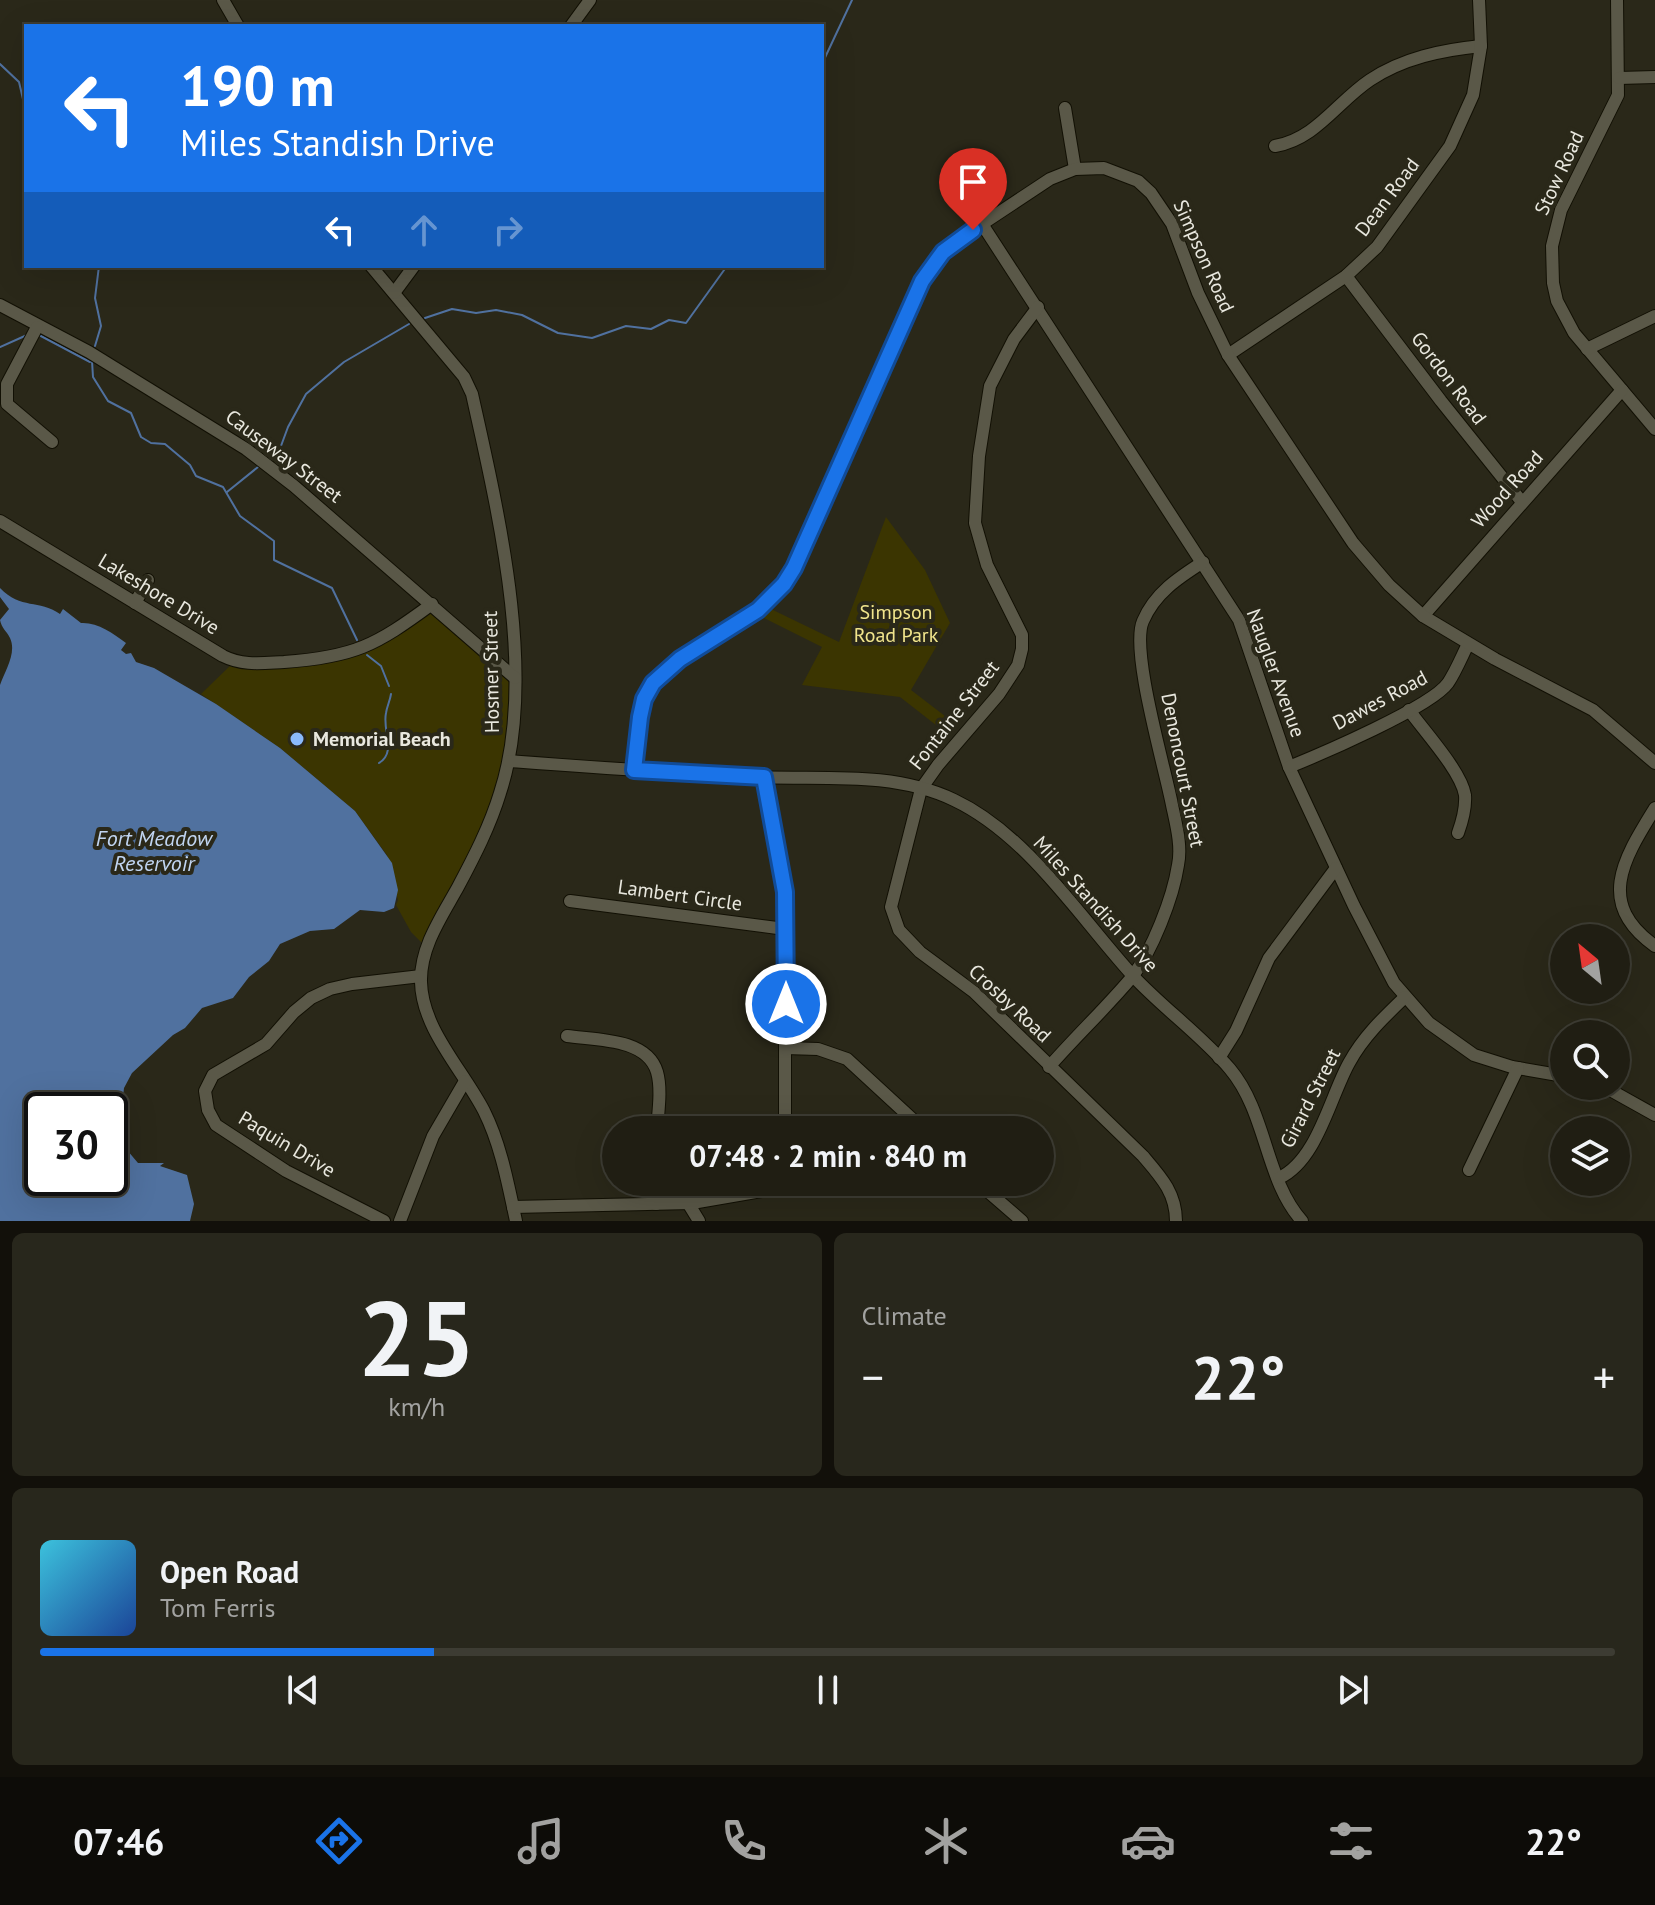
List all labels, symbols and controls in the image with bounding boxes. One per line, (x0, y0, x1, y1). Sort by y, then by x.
text: 190 m (180, 49, 335, 121)
icon: left (48, 56, 152, 160)
text: Miles Standish Drive (180, 119, 495, 166)
street label: Stow Road (1528, 127, 1590, 219)
pin (939, 148, 1007, 230)
street label: Dean Road (1349, 153, 1425, 241)
icon: arrive (951, 160, 995, 204)
street label: Simpson Road (1168, 196, 1240, 316)
icon: left (318, 208, 362, 252)
icon: ahead (402, 208, 446, 252)
icon: right (486, 208, 530, 252)
street label: Gordon Road (1406, 326, 1492, 430)
street label: Causeway Street (220, 404, 348, 509)
street label: Wood Road (1465, 445, 1549, 533)
street label: Lakeshore Drive (94, 548, 224, 640)
park label: Simpson Road Park (854, 599, 939, 648)
street label: Naugler Avenue (1241, 605, 1311, 741)
street label: Hosmer Street (477, 610, 505, 733)
street label: Fontaine Street (903, 655, 1005, 775)
street label: Dawes Road (1328, 664, 1432, 736)
street label: Denoncourt Street (1155, 691, 1211, 850)
place label: Memorial Beach (313, 726, 451, 752)
marker: Memorial Beach (288, 730, 306, 748)
water label: Fort Meadow Reservoir (96, 824, 214, 877)
street label: Miles Standish Drive (1028, 830, 1164, 978)
street label: Lambert Circle (616, 873, 744, 917)
north arrow (1550, 924, 1630, 1004)
map controls (1550, 924, 1630, 1196)
street label: Crosby Road (963, 958, 1057, 1048)
position arrow (744, 962, 828, 1046)
button: search (1550, 1020, 1630, 1100)
street label: Girard Street (1274, 1044, 1346, 1152)
speed limit sign: 30 (24, 1092, 128, 1196)
street label: Paquin Drive (234, 1105, 340, 1183)
button: layers (1550, 1116, 1630, 1196)
text: 07:48 · 2 min · 840 m (689, 1136, 967, 1175)
text: 25 (358, 1270, 476, 1405)
text: Climate (862, 1299, 947, 1332)
text: 22° (1191, 1338, 1285, 1416)
text: − (862, 1348, 884, 1405)
text: + (1593, 1348, 1615, 1405)
text: km/h (388, 1390, 445, 1423)
text: Open Road (160, 1552, 299, 1591)
text: Tom Ferris (160, 1591, 275, 1624)
icon: previous (281, 1668, 325, 1712)
icon: pause (806, 1668, 850, 1712)
icon: next (1331, 1668, 1375, 1712)
icon: directions (311, 1813, 367, 1869)
icon: music (513, 1813, 569, 1869)
icon: phone (716, 1813, 772, 1869)
icon: climate (918, 1813, 974, 1869)
icon: car (1120, 1813, 1176, 1869)
icon: filters (1323, 1813, 1379, 1869)
text: 07:46 (73, 1818, 165, 1865)
text: 22° (1525, 1818, 1582, 1865)

